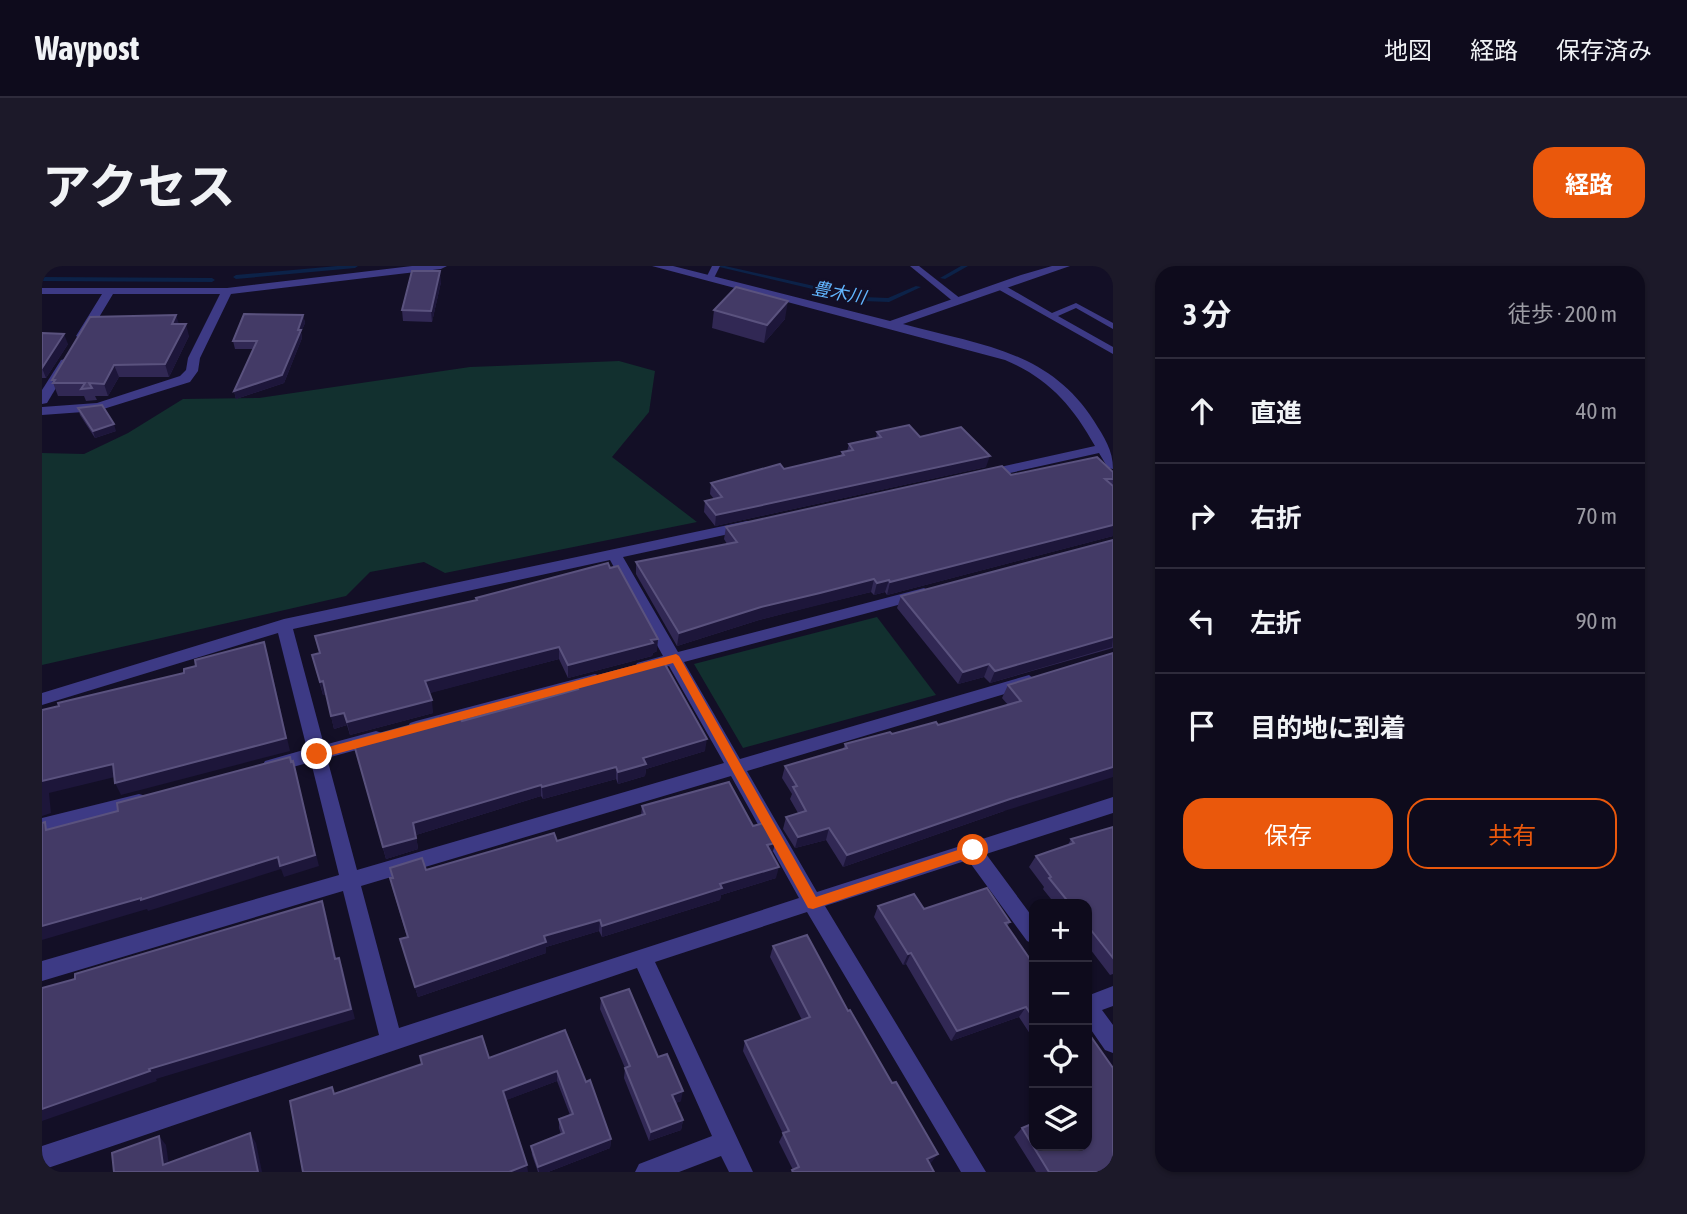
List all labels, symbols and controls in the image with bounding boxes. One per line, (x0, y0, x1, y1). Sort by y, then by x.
text: Waypost (35, 29, 139, 67)
text: 地図 (1384, 37, 1432, 64)
text: 経路 (1470, 37, 1518, 64)
text: 保存済み (1556, 37, 1652, 64)
button: 経路 (1533, 147, 1645, 218)
text: アクセス (42, 158, 236, 214)
water label: 豊木川 (811, 277, 870, 308)
text: 3 分 (1183, 297, 1231, 331)
text: 徒歩 · 200 m (1508, 301, 1617, 327)
icon: ahead (1183, 392, 1221, 430)
text: 直進 (1250, 398, 1302, 428)
text: 40 m (1576, 398, 1617, 424)
icon: right (1183, 497, 1221, 535)
text: 右折 (1250, 503, 1302, 533)
text: 70 m (1576, 503, 1617, 529)
icon: left (1183, 602, 1221, 640)
text: 左折 (1250, 608, 1302, 638)
text: 90 m (1576, 608, 1617, 634)
icon: arrive (1183, 707, 1221, 745)
text: 目的地に到着 (1250, 713, 1406, 743)
route end (301, 738, 332, 769)
button: 保存 (1183, 798, 1393, 869)
button: 共有 (1407, 798, 1617, 869)
route start (957, 834, 988, 865)
map controls (1029, 899, 1092, 1151)
button: + (1029, 899, 1092, 962)
button: − (1029, 962, 1092, 1025)
button: locate (1029, 1025, 1092, 1088)
button: layers (1029, 1088, 1092, 1151)

